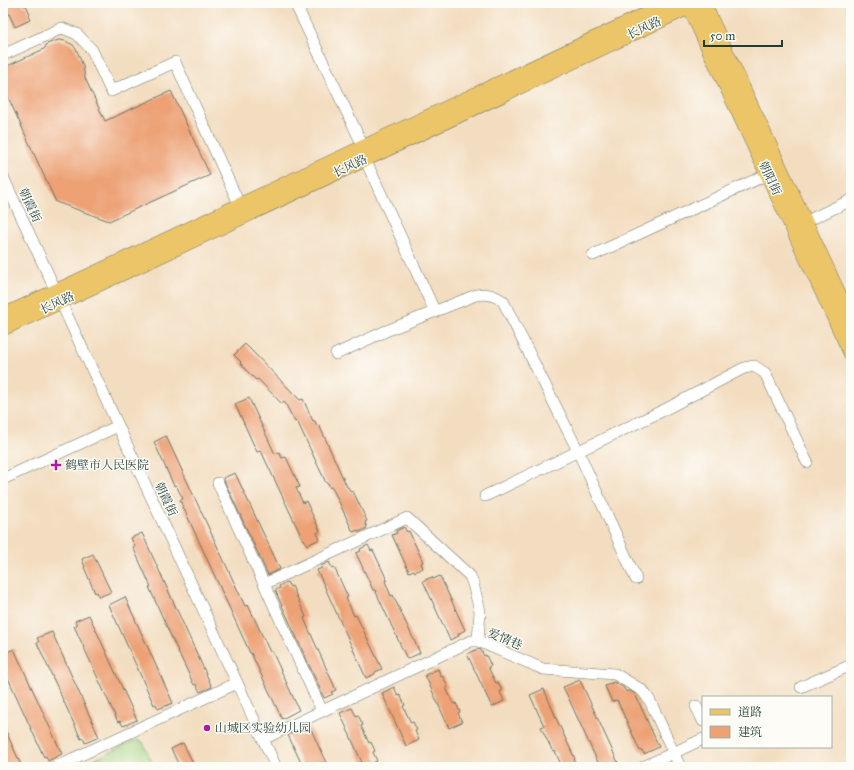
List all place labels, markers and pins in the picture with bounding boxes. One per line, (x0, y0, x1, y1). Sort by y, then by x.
place label: 鹤壁市人民医院 (65, 458, 149, 472)
marker: 鹤壁市人民医院 (50, 459, 62, 471)
place label: 山城区实验幼儿园 (215, 721, 311, 735)
marker: 山城区实验幼儿园 (202, 723, 212, 733)

